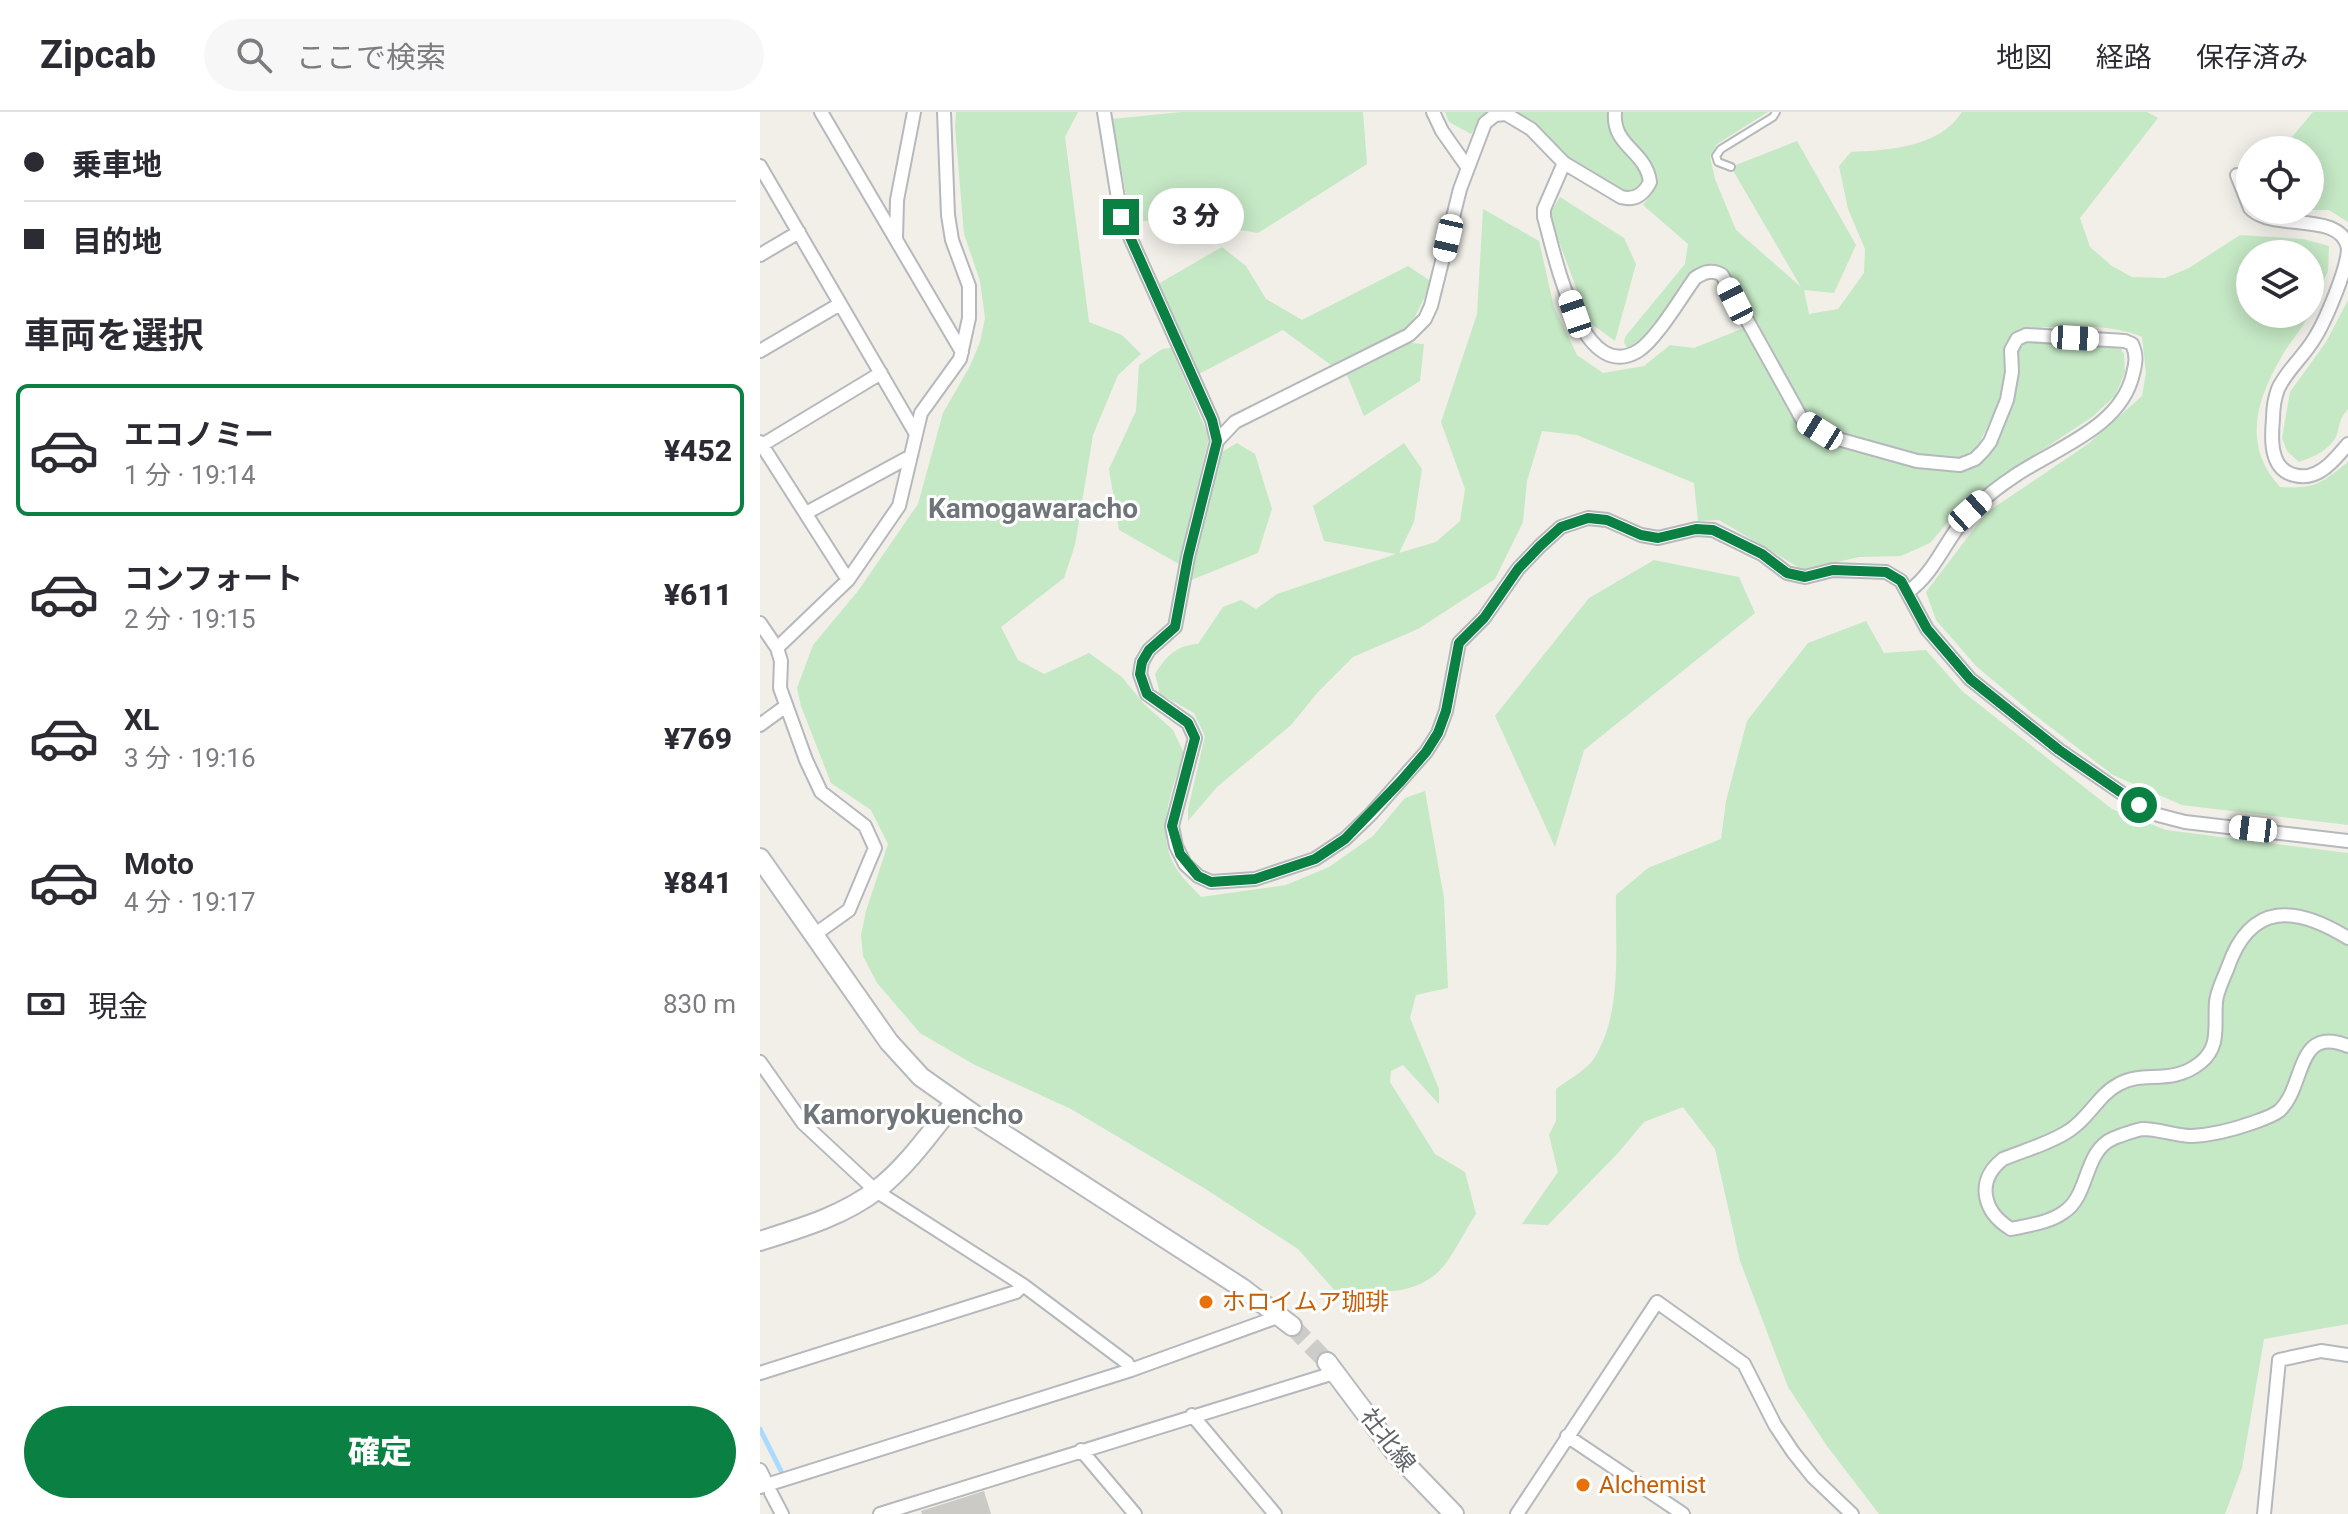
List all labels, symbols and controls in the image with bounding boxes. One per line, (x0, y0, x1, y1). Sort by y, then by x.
search box (204, 19, 764, 91)
text: Zipcab (40, 33, 156, 77)
icon: search (232, 33, 276, 77)
text: ここで検索 (296, 40, 446, 75)
text: 地図 (1996, 41, 2052, 74)
text: 経路 (2096, 41, 2152, 74)
text: 保存済み (2196, 41, 2308, 74)
map controls (2236, 136, 2324, 328)
button: locate (2236, 136, 2324, 224)
text: 乗車地 (72, 147, 162, 182)
callout: 3 分 (1149, 189, 1245, 245)
route end (1103, 199, 1139, 235)
text: 3 分 (1172, 201, 1220, 231)
car (1431, 212, 1465, 264)
text: 目的地 (72, 224, 162, 259)
button: layers (2236, 240, 2324, 328)
car (1713, 274, 1757, 328)
car (1556, 287, 1594, 341)
text: 車両を選択 (24, 315, 204, 357)
car (2050, 325, 2100, 351)
car (1793, 408, 1847, 454)
icon: car (28, 414, 100, 486)
text: エコノミー (124, 417, 274, 452)
text: ¥452 (664, 433, 732, 468)
text: 1 分 · 19:14 (124, 460, 256, 490)
car (1944, 486, 1996, 536)
district label: Kamogawaracho (928, 492, 1138, 525)
icon: car (28, 558, 100, 630)
text: コンフォート (124, 561, 303, 596)
text: ¥611 (664, 577, 732, 612)
text: 2 分 · 19:15 (124, 604, 256, 634)
icon: car (28, 702, 100, 774)
text: XL (124, 702, 159, 737)
text: ¥769 (664, 721, 732, 756)
text: 3 分 · 19:16 (124, 743, 256, 773)
route start (2121, 787, 2157, 823)
car (2228, 814, 2278, 844)
icon: car (28, 846, 100, 918)
text: Moto (124, 846, 194, 881)
text: ¥841 (664, 865, 732, 900)
text: 4 分 · 19:17 (124, 887, 256, 917)
icon: cash (24, 982, 68, 1026)
text: 現金 (88, 989, 148, 1024)
text: 830 m (663, 989, 736, 1019)
district label: Kamoryokuencho (803, 1098, 1023, 1131)
place label: ホロイムア珈琲 (1222, 1288, 1390, 1316)
marker: ホロイムア珈琲 (1197, 1293, 1215, 1311)
street label: 社北線 (1355, 1403, 1421, 1477)
button: 確定 (24, 1406, 736, 1498)
place label: Alchemist (1599, 1471, 1706, 1499)
marker: Alchemist (1574, 1476, 1592, 1494)

